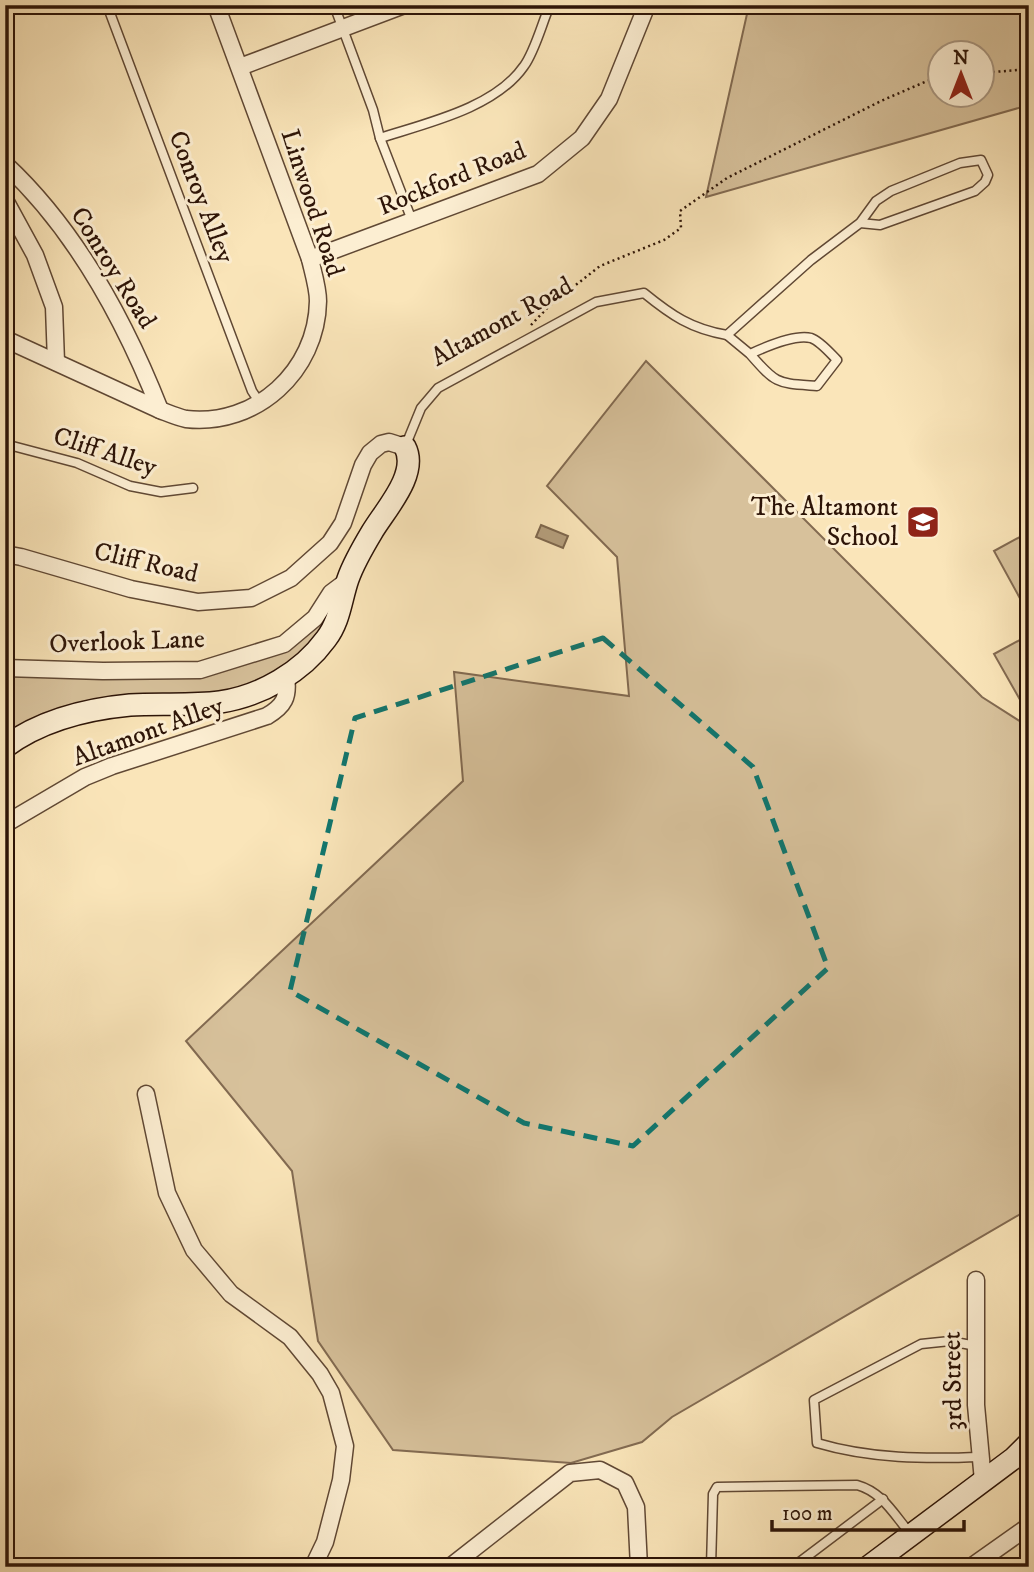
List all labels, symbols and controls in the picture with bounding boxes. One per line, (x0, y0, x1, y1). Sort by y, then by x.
north arrow (926, 38, 996, 108)
text: N (953, 47, 969, 70)
street label: Linwood Road (273, 125, 351, 281)
street label: Conroy Alley (161, 126, 242, 268)
street label: Rockford Road (373, 134, 531, 224)
street label: Conroy Road (63, 201, 163, 335)
street label: Altamont Road (425, 270, 579, 374)
street label: Cliff Alley (49, 420, 162, 484)
place label: The Altamont School (751, 491, 898, 554)
school or university icon: The Altamont School (904, 503, 942, 541)
street label: Cliff Road (91, 535, 201, 591)
street label: Overlook Lane (49, 623, 205, 661)
street label: Altamont Alley (68, 689, 229, 775)
street label: 3rd Street (936, 1331, 970, 1431)
scale bar (772, 1488, 964, 1532)
text: 100 m (782, 1501, 833, 1527)

